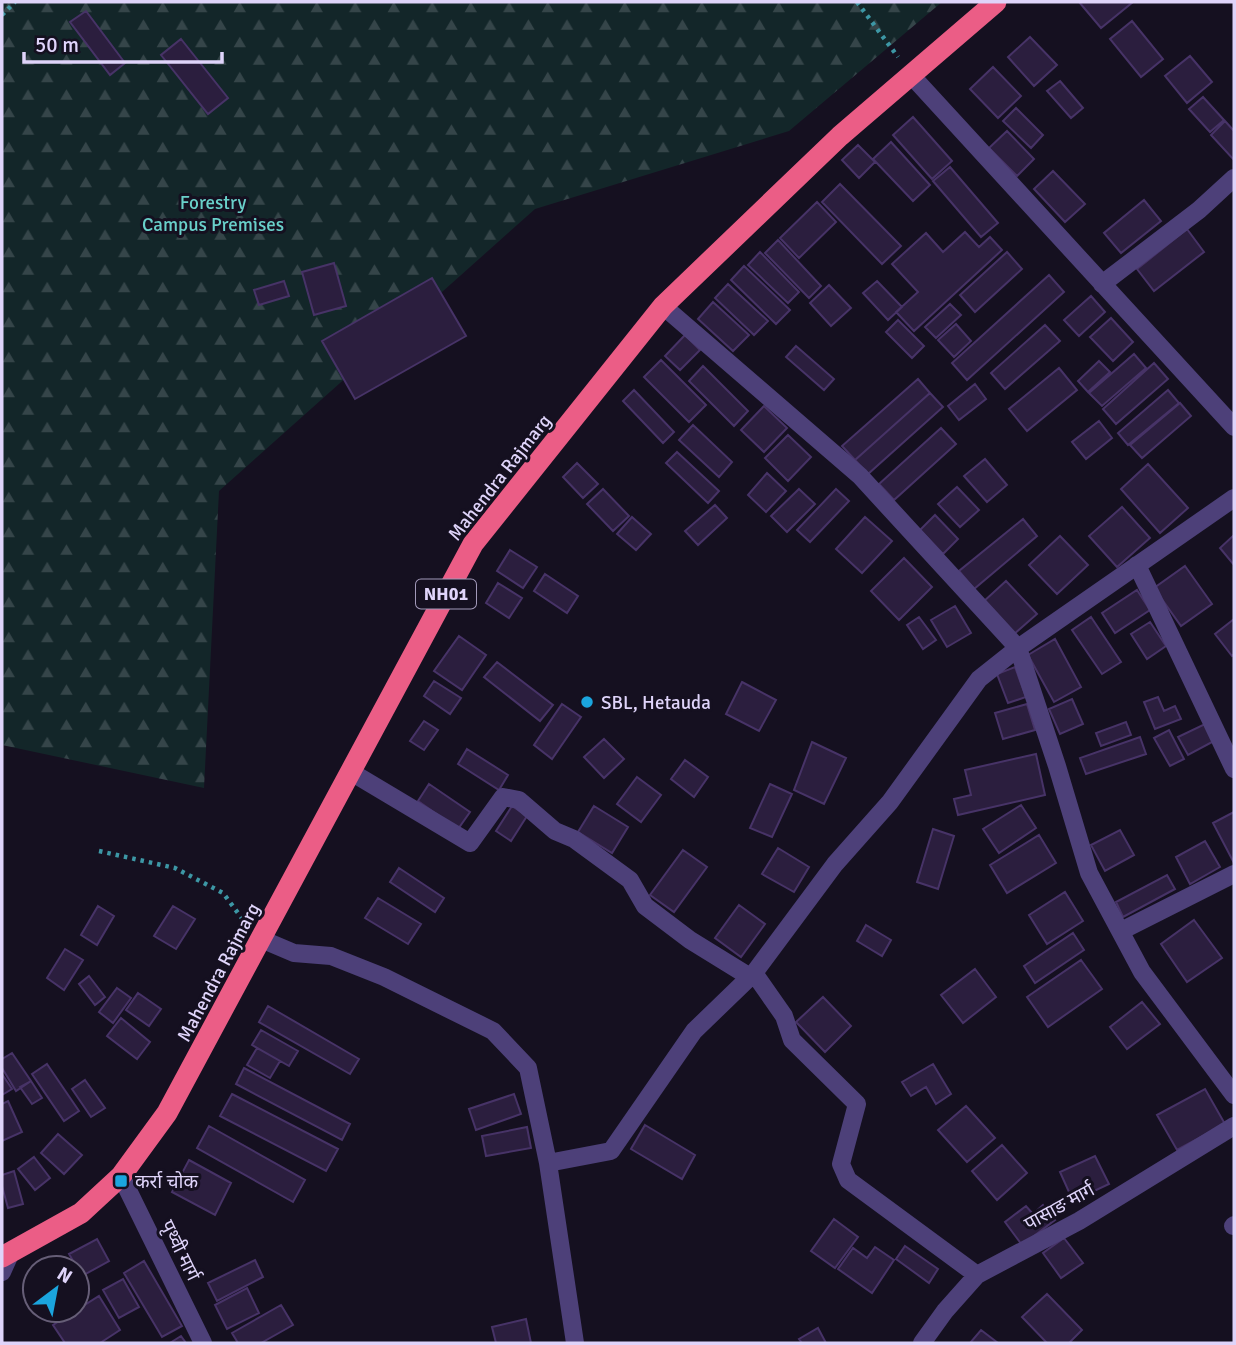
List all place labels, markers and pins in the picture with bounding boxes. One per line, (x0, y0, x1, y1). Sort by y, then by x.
place label: SBL, Hetauda (601, 691, 711, 715)
marker: SBL, Hetauda (579, 694, 595, 710)
place label: कर्रा चोक (135, 1170, 198, 1194)
marker: कर्रा चोक (113, 1173, 129, 1189)

